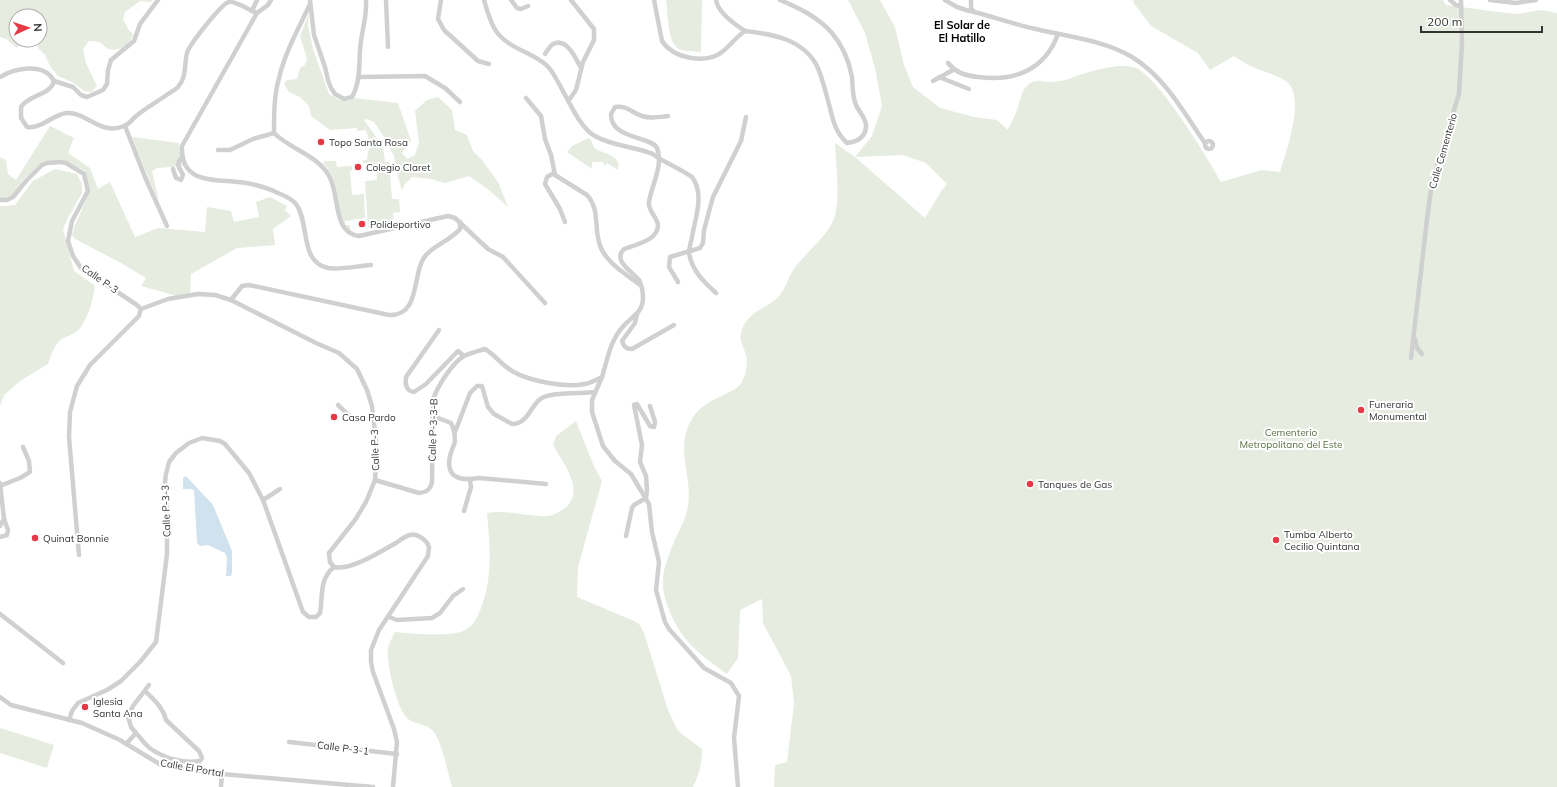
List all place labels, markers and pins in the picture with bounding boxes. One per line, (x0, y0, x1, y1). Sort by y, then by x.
place label: Topo Santa Rosa (329, 136, 408, 149)
marker: Topo Santa Rosa (316, 137, 326, 147)
place label: Colegio Claret (366, 161, 431, 174)
marker: Colegio Claret (353, 162, 363, 172)
place label: Polideportivo (370, 218, 431, 231)
marker: Polideportivo (357, 219, 367, 229)
place label: Funeraria Monumental (1369, 398, 1427, 423)
marker: Funeraria Monumental (1356, 405, 1366, 415)
place label: Casa Pardo (342, 411, 396, 424)
marker: Casa Pardo (329, 412, 339, 422)
place label: Tanques de Gas (1038, 478, 1112, 491)
marker: Tanques de Gas (1025, 479, 1035, 489)
place label: Tumba Alberto Cecilio Quintana (1284, 528, 1359, 553)
place label: Quinat Bonnie (43, 532, 109, 545)
marker: Quinat Bonnie (30, 533, 40, 543)
marker: Tumba Alberto Cecilio Quintana (1271, 535, 1281, 545)
place label: Iglesia Santa Ana (93, 695, 142, 720)
marker: Iglesia Santa Ana (80, 702, 90, 712)

